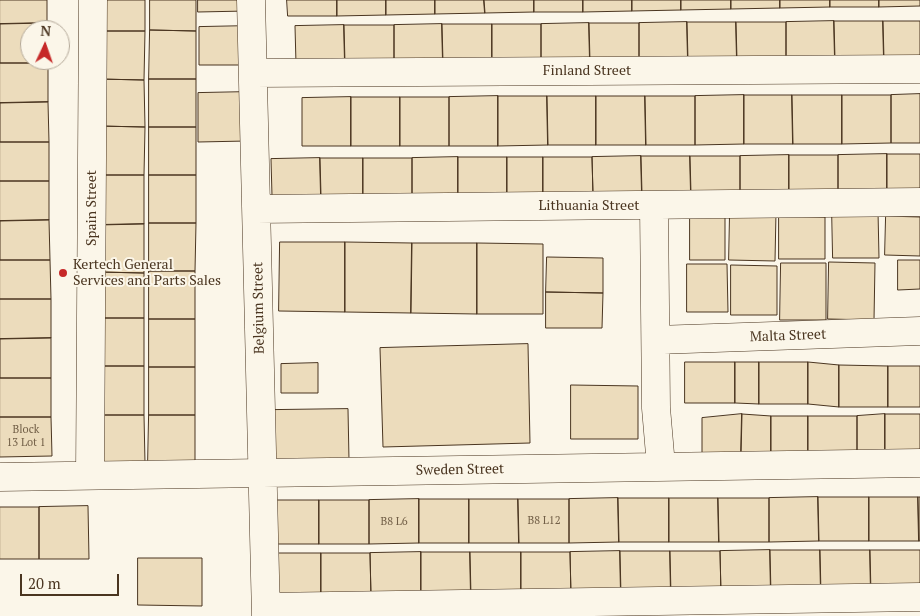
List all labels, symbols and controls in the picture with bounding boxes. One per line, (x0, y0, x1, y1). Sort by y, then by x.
north arrow (20, 20, 70, 70)
text: N (40, 21, 52, 40)
street label: Finland Street (543, 63, 631, 79)
street label: Spain Street (84, 170, 100, 246)
street label: Lithuania Street (539, 198, 639, 214)
place label: Kertech General Services and Parts Sales (73, 257, 221, 290)
street label: Belgium Street (250, 262, 268, 354)
marker: Kertech General Services and Parts Sales (57, 267, 69, 279)
street label: Malta Street (750, 326, 826, 346)
house number: Block 13 Lot 1 (6, 423, 46, 449)
street label: Sweden Street (416, 461, 504, 479)
house number: B8 L12 (527, 514, 561, 528)
house number: B8 L6 (380, 515, 408, 529)
scale bar (22, 564, 121, 596)
text: 20 m (28, 573, 61, 593)

